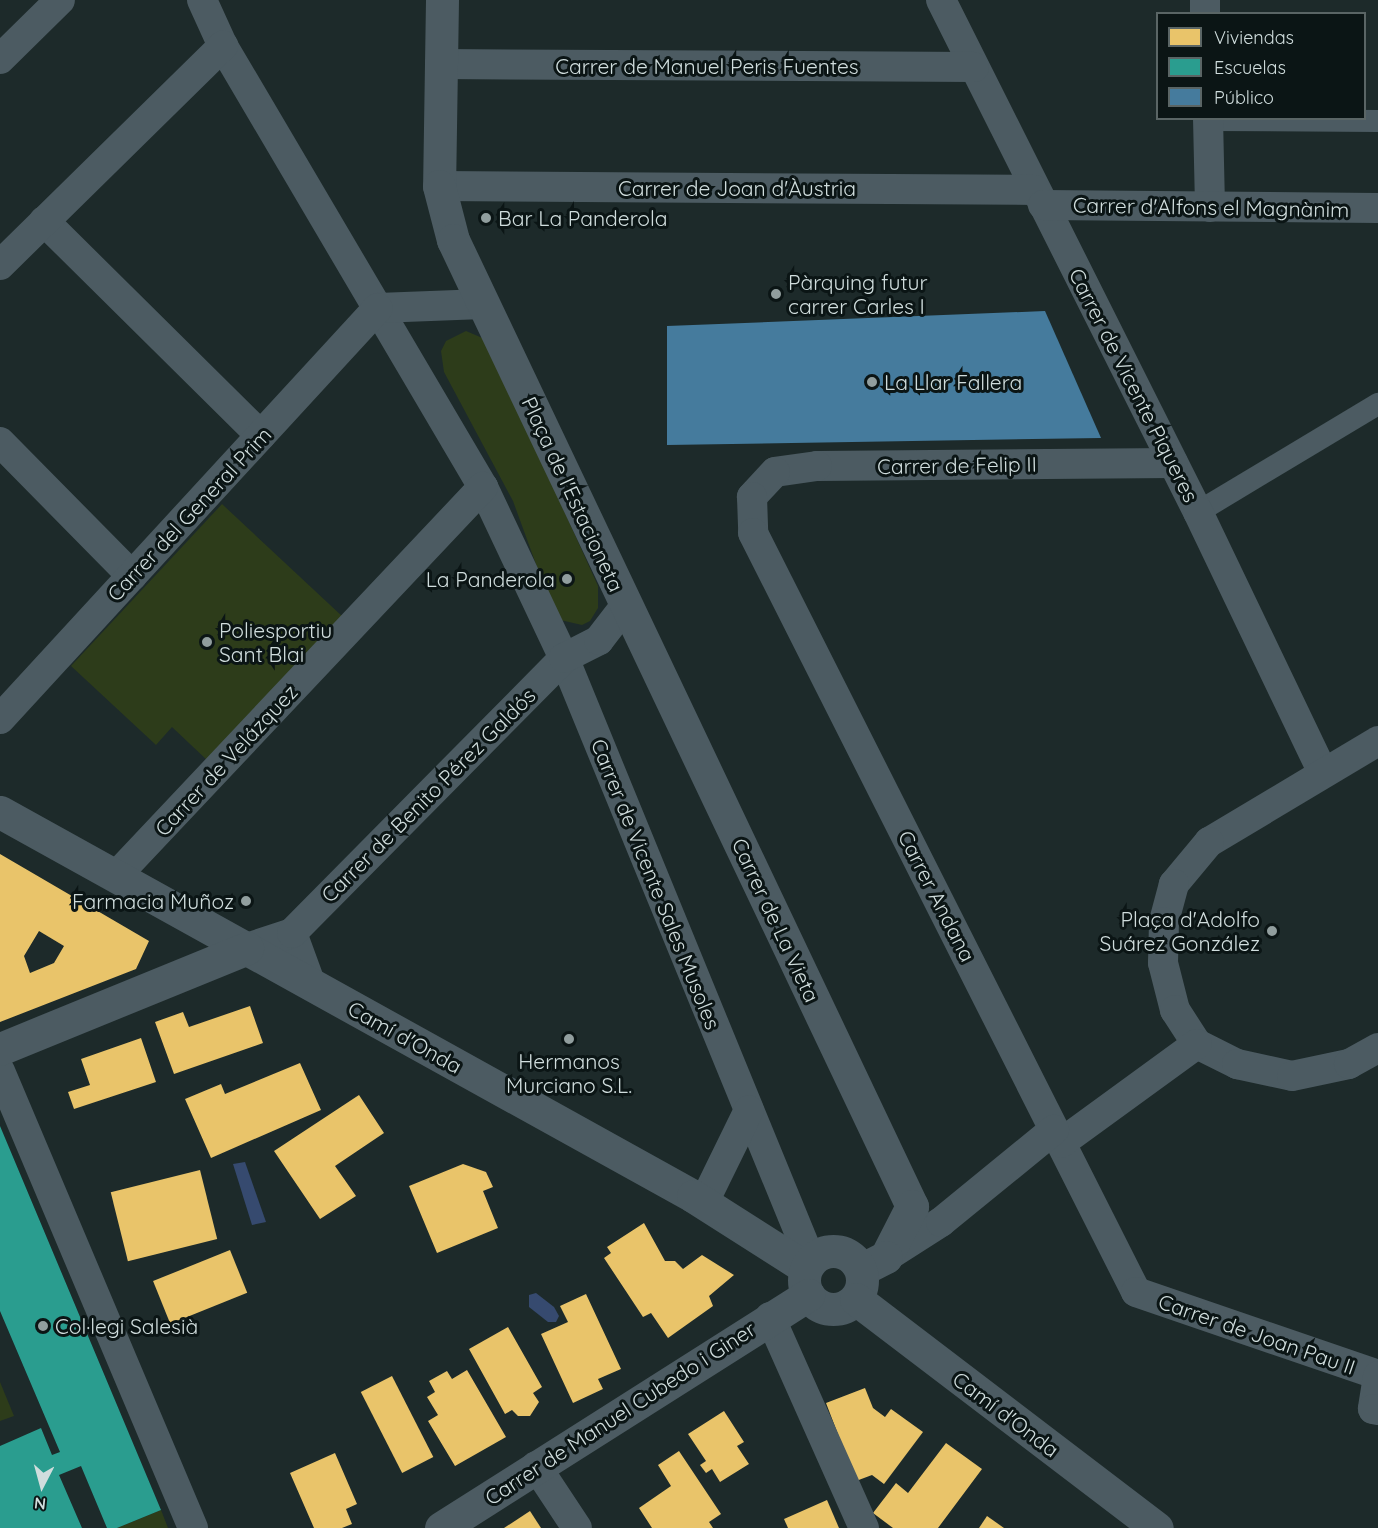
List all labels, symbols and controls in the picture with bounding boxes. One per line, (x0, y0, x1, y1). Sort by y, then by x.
legend (1156, 12, 1366, 120)
text: Viviendas (1214, 26, 1294, 49)
street label: Carrer de Manuel Peris Fuentes (555, 53, 859, 79)
text: Escuelas (1214, 56, 1286, 79)
text: Público (1214, 86, 1274, 109)
street label: Carrer de Joan d'Àustria (618, 175, 856, 201)
street label: Carrer d'Alfons el Magnànim (1073, 192, 1349, 222)
place label: Bar La Panderola (498, 205, 668, 231)
marker: Bar La Panderola (479, 211, 493, 225)
street label: Carrer de Vicente Piqueres (1064, 264, 1204, 506)
place label: Pàrquing futur carrer Carles I (788, 269, 928, 319)
marker: Pàrquing futur carrer Carles I (769, 287, 783, 301)
place label: La Llar Fallera (884, 369, 1022, 395)
marker: La Llar Fallera (865, 375, 879, 389)
street label: Plaça de l'Estacioneta (517, 393, 629, 595)
street label: Carrer del General Prim (102, 422, 276, 606)
street label: Carrer de Felip II (877, 451, 1037, 479)
place label: La Panderola (426, 566, 555, 592)
marker: La Panderola (560, 572, 574, 586)
place label: Poliesportiu Sant Blai (219, 617, 332, 667)
marker: Poliesportiu Sant Blai (200, 635, 214, 649)
street label: Carrer de Velázquez (149, 679, 303, 841)
street label: Carrer de Benito Pérez Galdós (316, 683, 540, 907)
street label: Carrer de Vicente Sales Musoles (586, 735, 726, 1033)
street label: Carrer Andana (893, 826, 981, 966)
street label: Carrer de La Vieta (727, 834, 825, 1006)
place label: Farmacia Muñoz (72, 888, 234, 914)
marker: Farmacia Muñoz (239, 894, 253, 908)
place label: Plaça d'Adolfo Suárez González (1099, 906, 1260, 956)
marker: Plaça d'Adolfo Suárez González (1265, 924, 1279, 938)
street label: Camí d'Onda (344, 995, 466, 1079)
marker: Hermanos Murciano S.L. (562, 1032, 576, 1046)
place label: Hermanos Murciano S.L. (506, 1048, 632, 1098)
street label: Carrer de Joan Pau II (1155, 1288, 1359, 1380)
place label: Col·legi Salesià (55, 1313, 198, 1339)
street label: Carrer de Manuel Cubedo i Giner (480, 1316, 760, 1510)
marker: Col·legi Salesià (36, 1319, 50, 1333)
street label: Camí d'Onda (948, 1366, 1064, 1462)
north arrow (12, 1456, 72, 1516)
text: N (33, 1493, 47, 1514)

